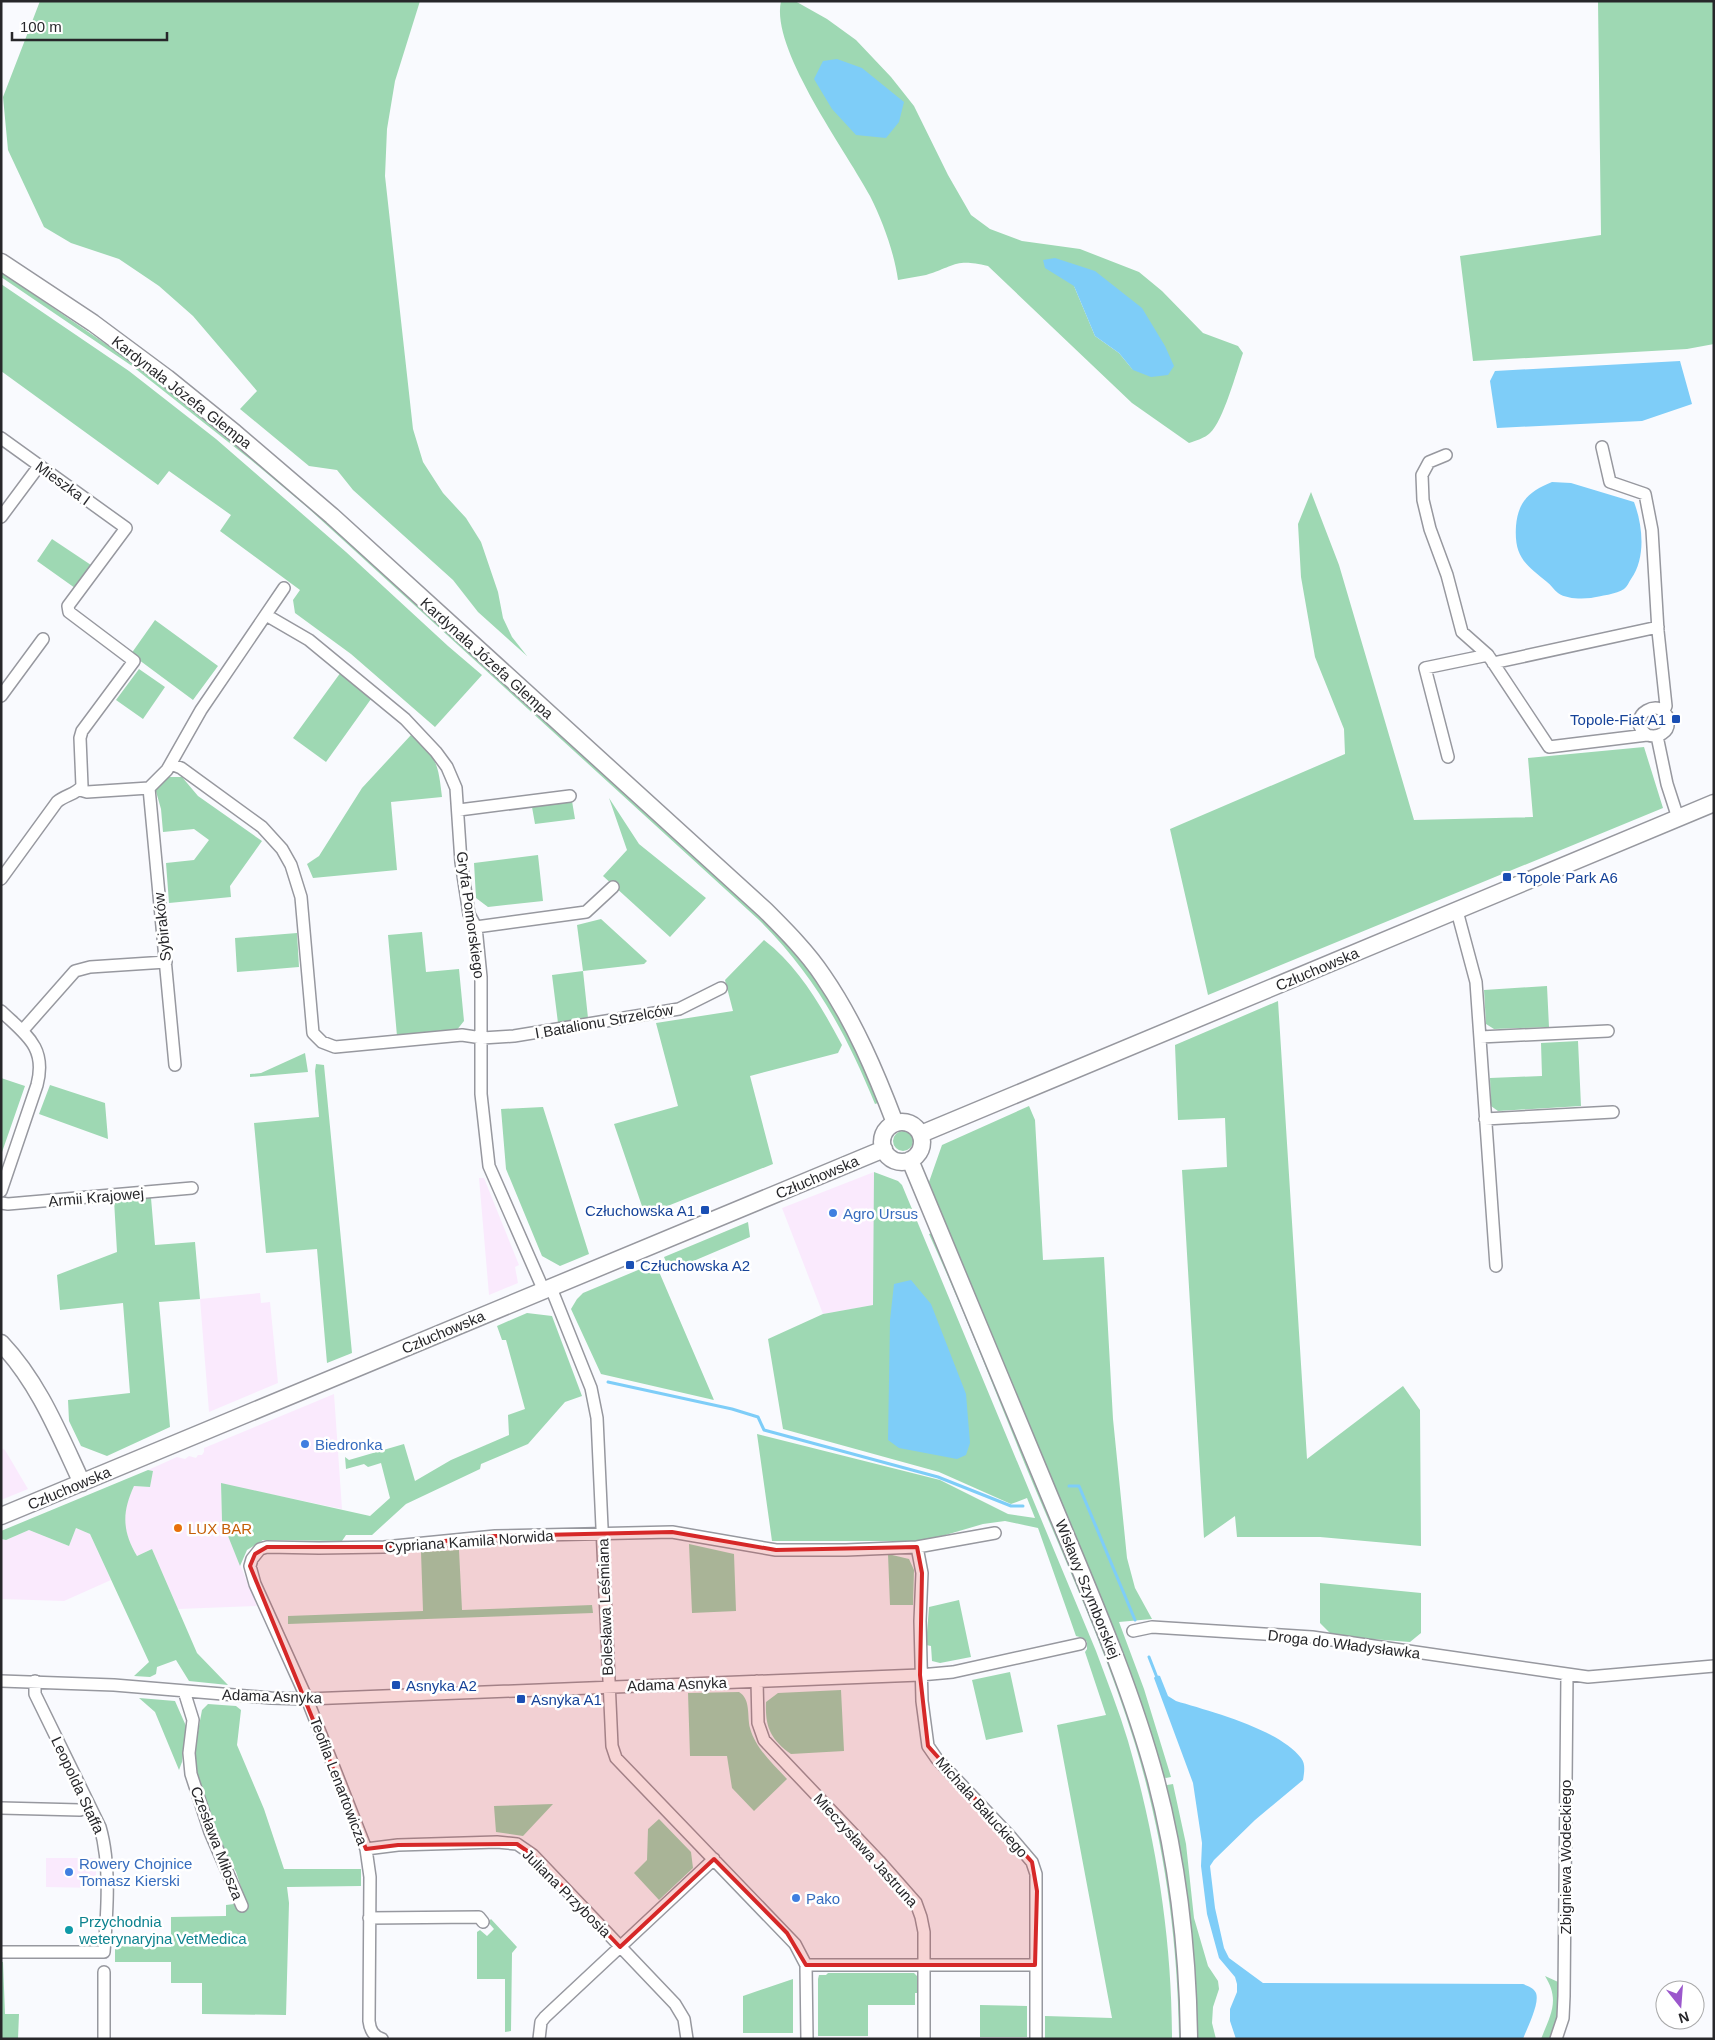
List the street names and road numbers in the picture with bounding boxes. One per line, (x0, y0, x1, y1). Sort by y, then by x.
street label: Kardynała Józefa Glempa (109, 332, 256, 452)
street label: Mieszka I (32, 458, 94, 508)
street label: Kardynała Józefa Glempa (417, 594, 557, 722)
street label: Gryfa Pomorskiego (454, 850, 488, 980)
street label: Sybiraków (150, 892, 174, 962)
street label: Człuchowska (1273, 944, 1362, 994)
street label: I Batalionu Strzelców (534, 1000, 675, 1042)
street label: Człuchowska (773, 1152, 862, 1202)
street label: Armii Krajowej (48, 1184, 144, 1210)
street label: Człuchowska (399, 1307, 488, 1357)
street label: Człuchowska (25, 1463, 114, 1513)
street label: Wisławy Szymborskiej (1052, 1517, 1124, 1661)
street label: Cypriana Kamila Norwida (384, 1527, 555, 1555)
street label: Bolesława Leśmiana (594, 1537, 616, 1676)
street label: Droga do Władysławka (1267, 1626, 1422, 1662)
street label: Adama Asnyka (627, 1674, 728, 1694)
street label: Adama Asnyka (222, 1686, 323, 1706)
street label: Teofila Lenartowicza (307, 1715, 372, 1848)
street label: Leopolda Staffa (48, 1734, 108, 1837)
street label: Michała Bałuckiego (932, 1753, 1032, 1861)
street label: Zbigniewa Wodeckiego (1557, 1780, 1574, 1934)
street label: Czesława Miłosza (188, 1784, 247, 1903)
street label: Mieczysława Jastruna (811, 1790, 922, 1911)
street label: Juliana Przybosia (519, 1845, 615, 1941)

